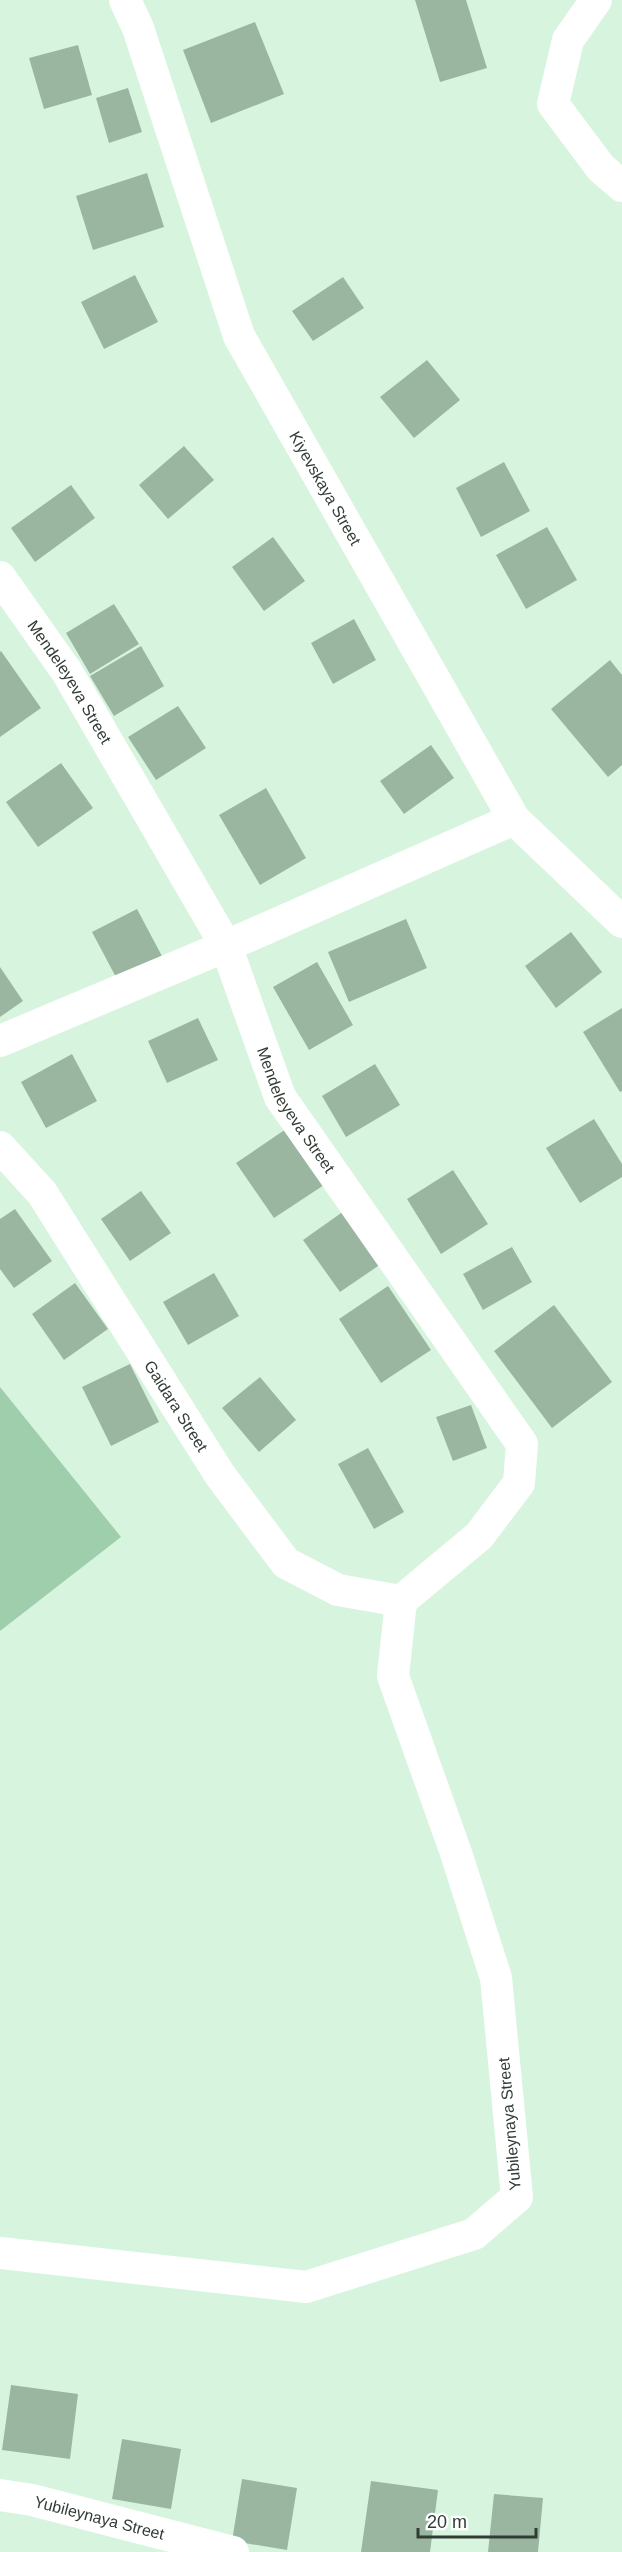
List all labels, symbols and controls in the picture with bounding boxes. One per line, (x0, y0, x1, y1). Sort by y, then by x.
street label: Kiyevskaya Street (286, 428, 365, 549)
street label: Mendeleyeva Street (24, 617, 115, 747)
street label: Mendeleyeva Street (254, 1045, 338, 1176)
street label: Gaidara Street (141, 1358, 211, 1455)
street label: Yubileynaya Street (495, 2056, 524, 2191)
street label: Yubileynaya Street (33, 2493, 167, 2543)
scale bar (418, 2501, 536, 2539)
text: 20 m (427, 2512, 467, 2532)

